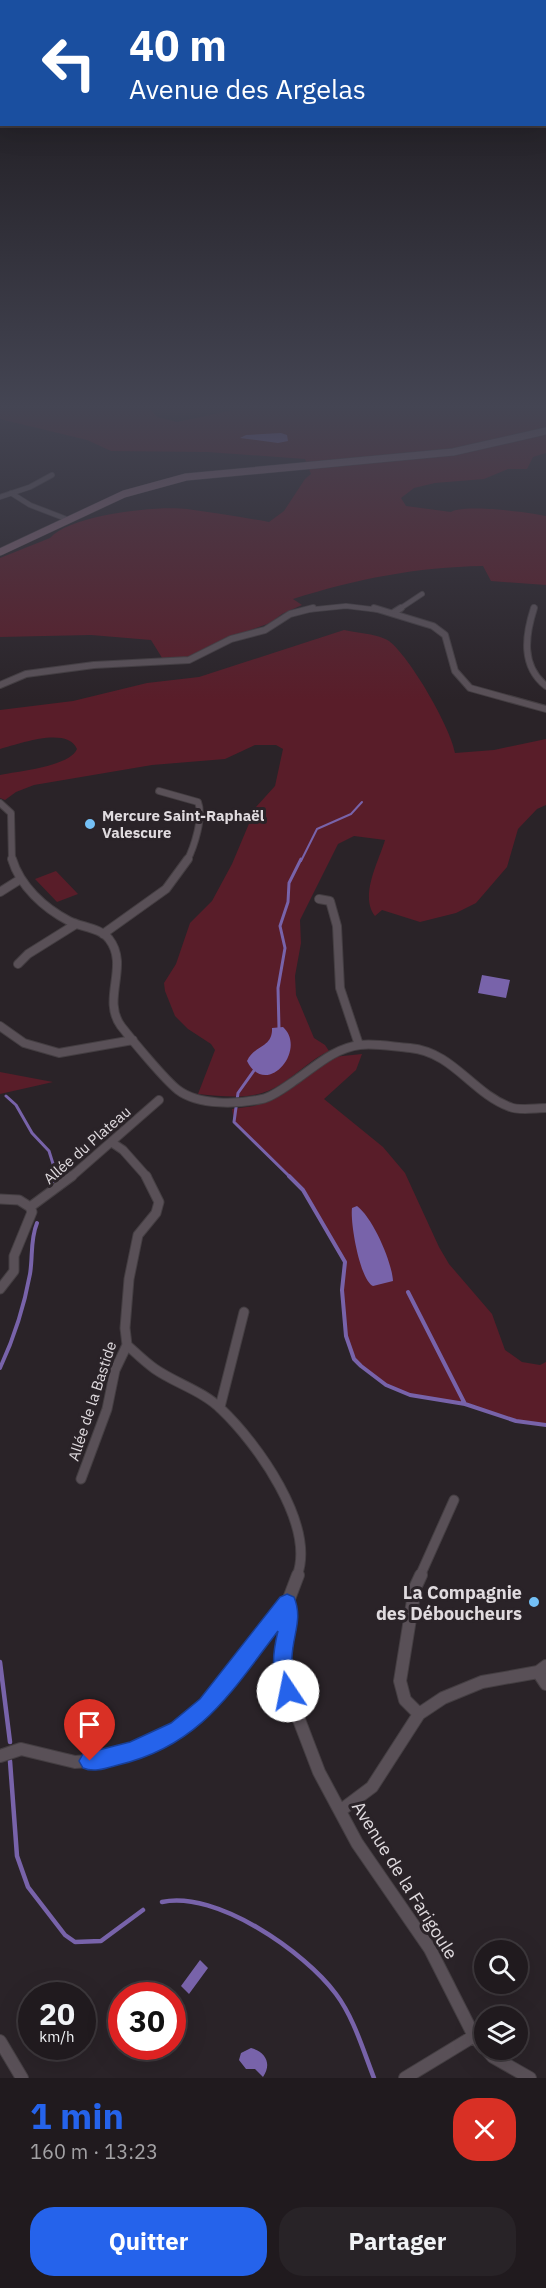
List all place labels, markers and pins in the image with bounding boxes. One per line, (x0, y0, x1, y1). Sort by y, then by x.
place label: Mercure Saint-Raphaël Valescure (102, 806, 265, 842)
marker: Mercure Saint-Raphaël Valescure (83, 817, 97, 831)
place label: La Compagnie des Déboucheurs (376, 1581, 522, 1625)
marker: La Compagnie des Déboucheurs (527, 1595, 541, 1609)
pin (64, 1699, 115, 1761)

